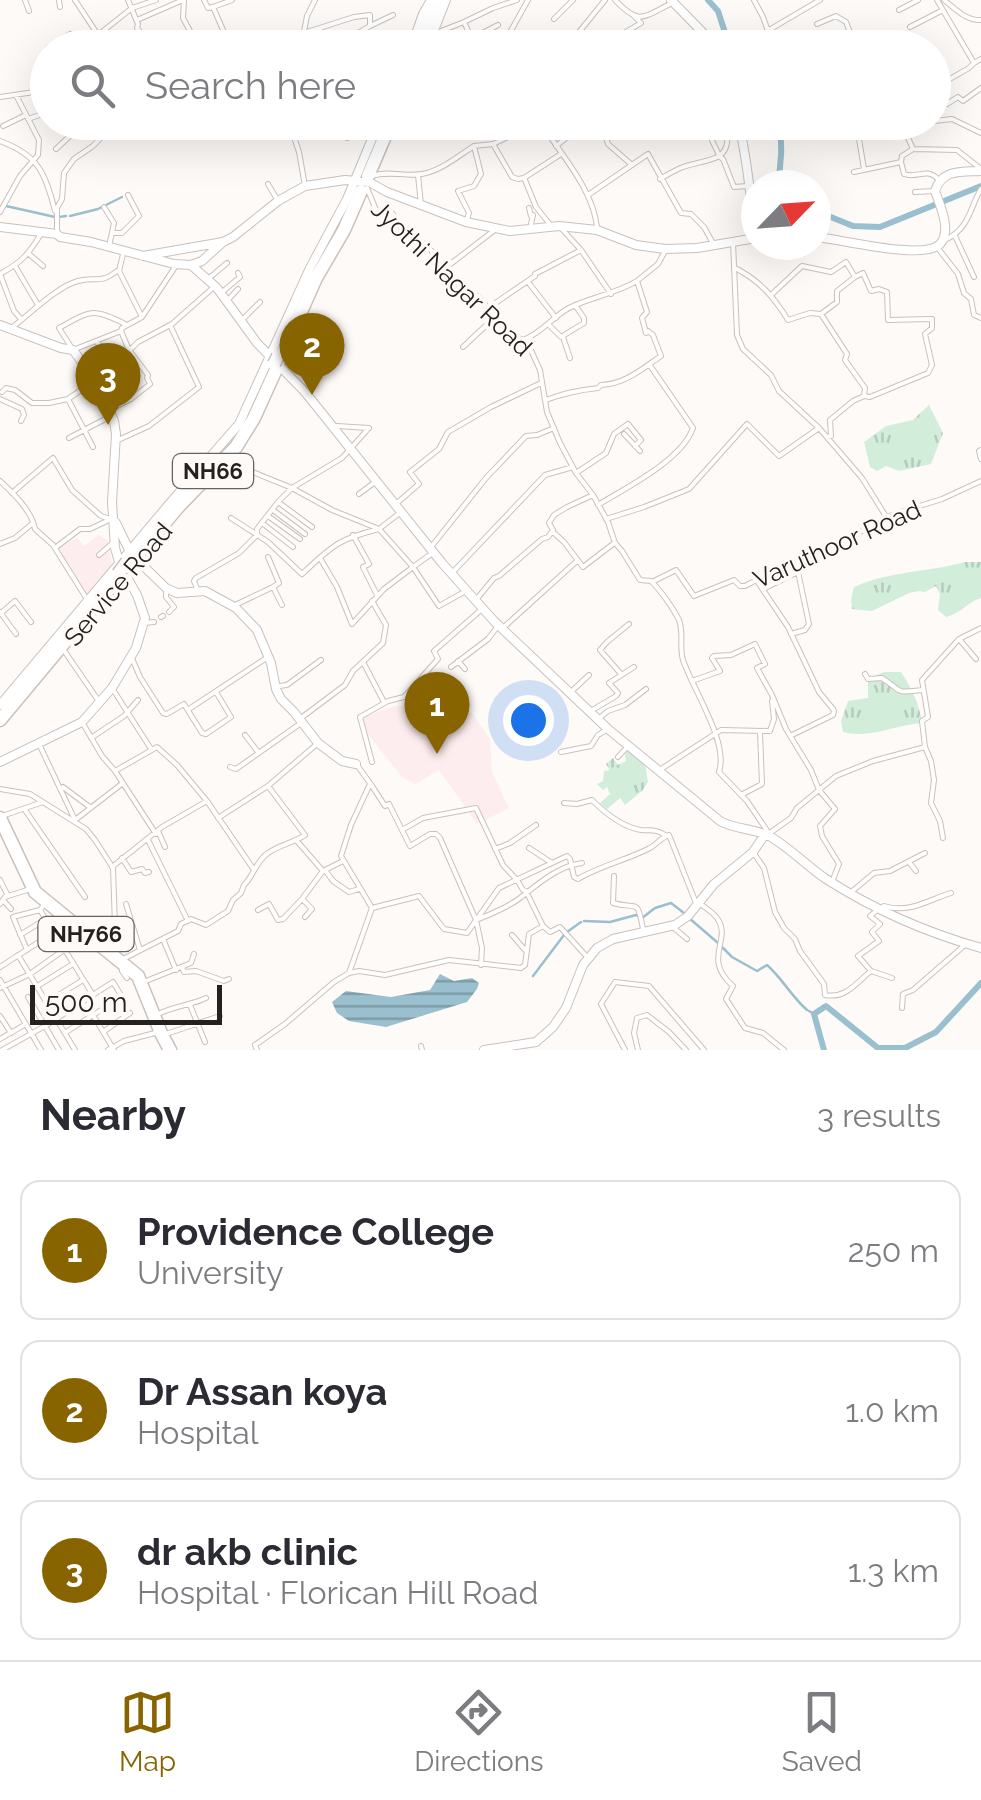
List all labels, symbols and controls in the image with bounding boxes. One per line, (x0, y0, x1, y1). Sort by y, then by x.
search box (30, 30, 951, 140)
icon: search (65, 58, 120, 113)
text: Search here (145, 63, 356, 108)
north arrow (741, 170, 831, 260)
street label: Jyothi Nagar Road (366, 194, 538, 362)
pin: 2 (280, 312, 344, 395)
pin: 3 (76, 342, 140, 425)
road number: NH66 (173, 454, 253, 488)
street label: Varuthoor Road (749, 494, 925, 594)
street label: Service Road (58, 516, 178, 652)
pin: 1 (404, 672, 470, 754)
your location (503, 695, 554, 746)
road number: NH766 (38, 917, 134, 951)
scale bar (30, 980, 222, 1024)
text: 500 m (45, 986, 127, 1019)
text: Nearby (40, 1091, 186, 1140)
text: 3 results (817, 1097, 941, 1134)
text: Providence College (137, 1209, 494, 1254)
text: 1 (67, 1232, 82, 1269)
text: 250 m (848, 1232, 939, 1269)
text: University (137, 1254, 284, 1291)
text: Dr Assan koya (137, 1369, 387, 1414)
text: 2 (65, 1392, 84, 1429)
text: 1.0 km (845, 1392, 939, 1429)
text: Hospital (137, 1414, 258, 1451)
text: dr akb clinic (137, 1529, 358, 1574)
text: 3 (66, 1552, 83, 1589)
text: 1.3 km (848, 1552, 939, 1589)
text: Hospital · Florican Hill Road (137, 1574, 538, 1611)
tab: Map (119, 1685, 176, 1778)
tab: Directions (414, 1685, 544, 1778)
tab: Saved (782, 1685, 862, 1778)

